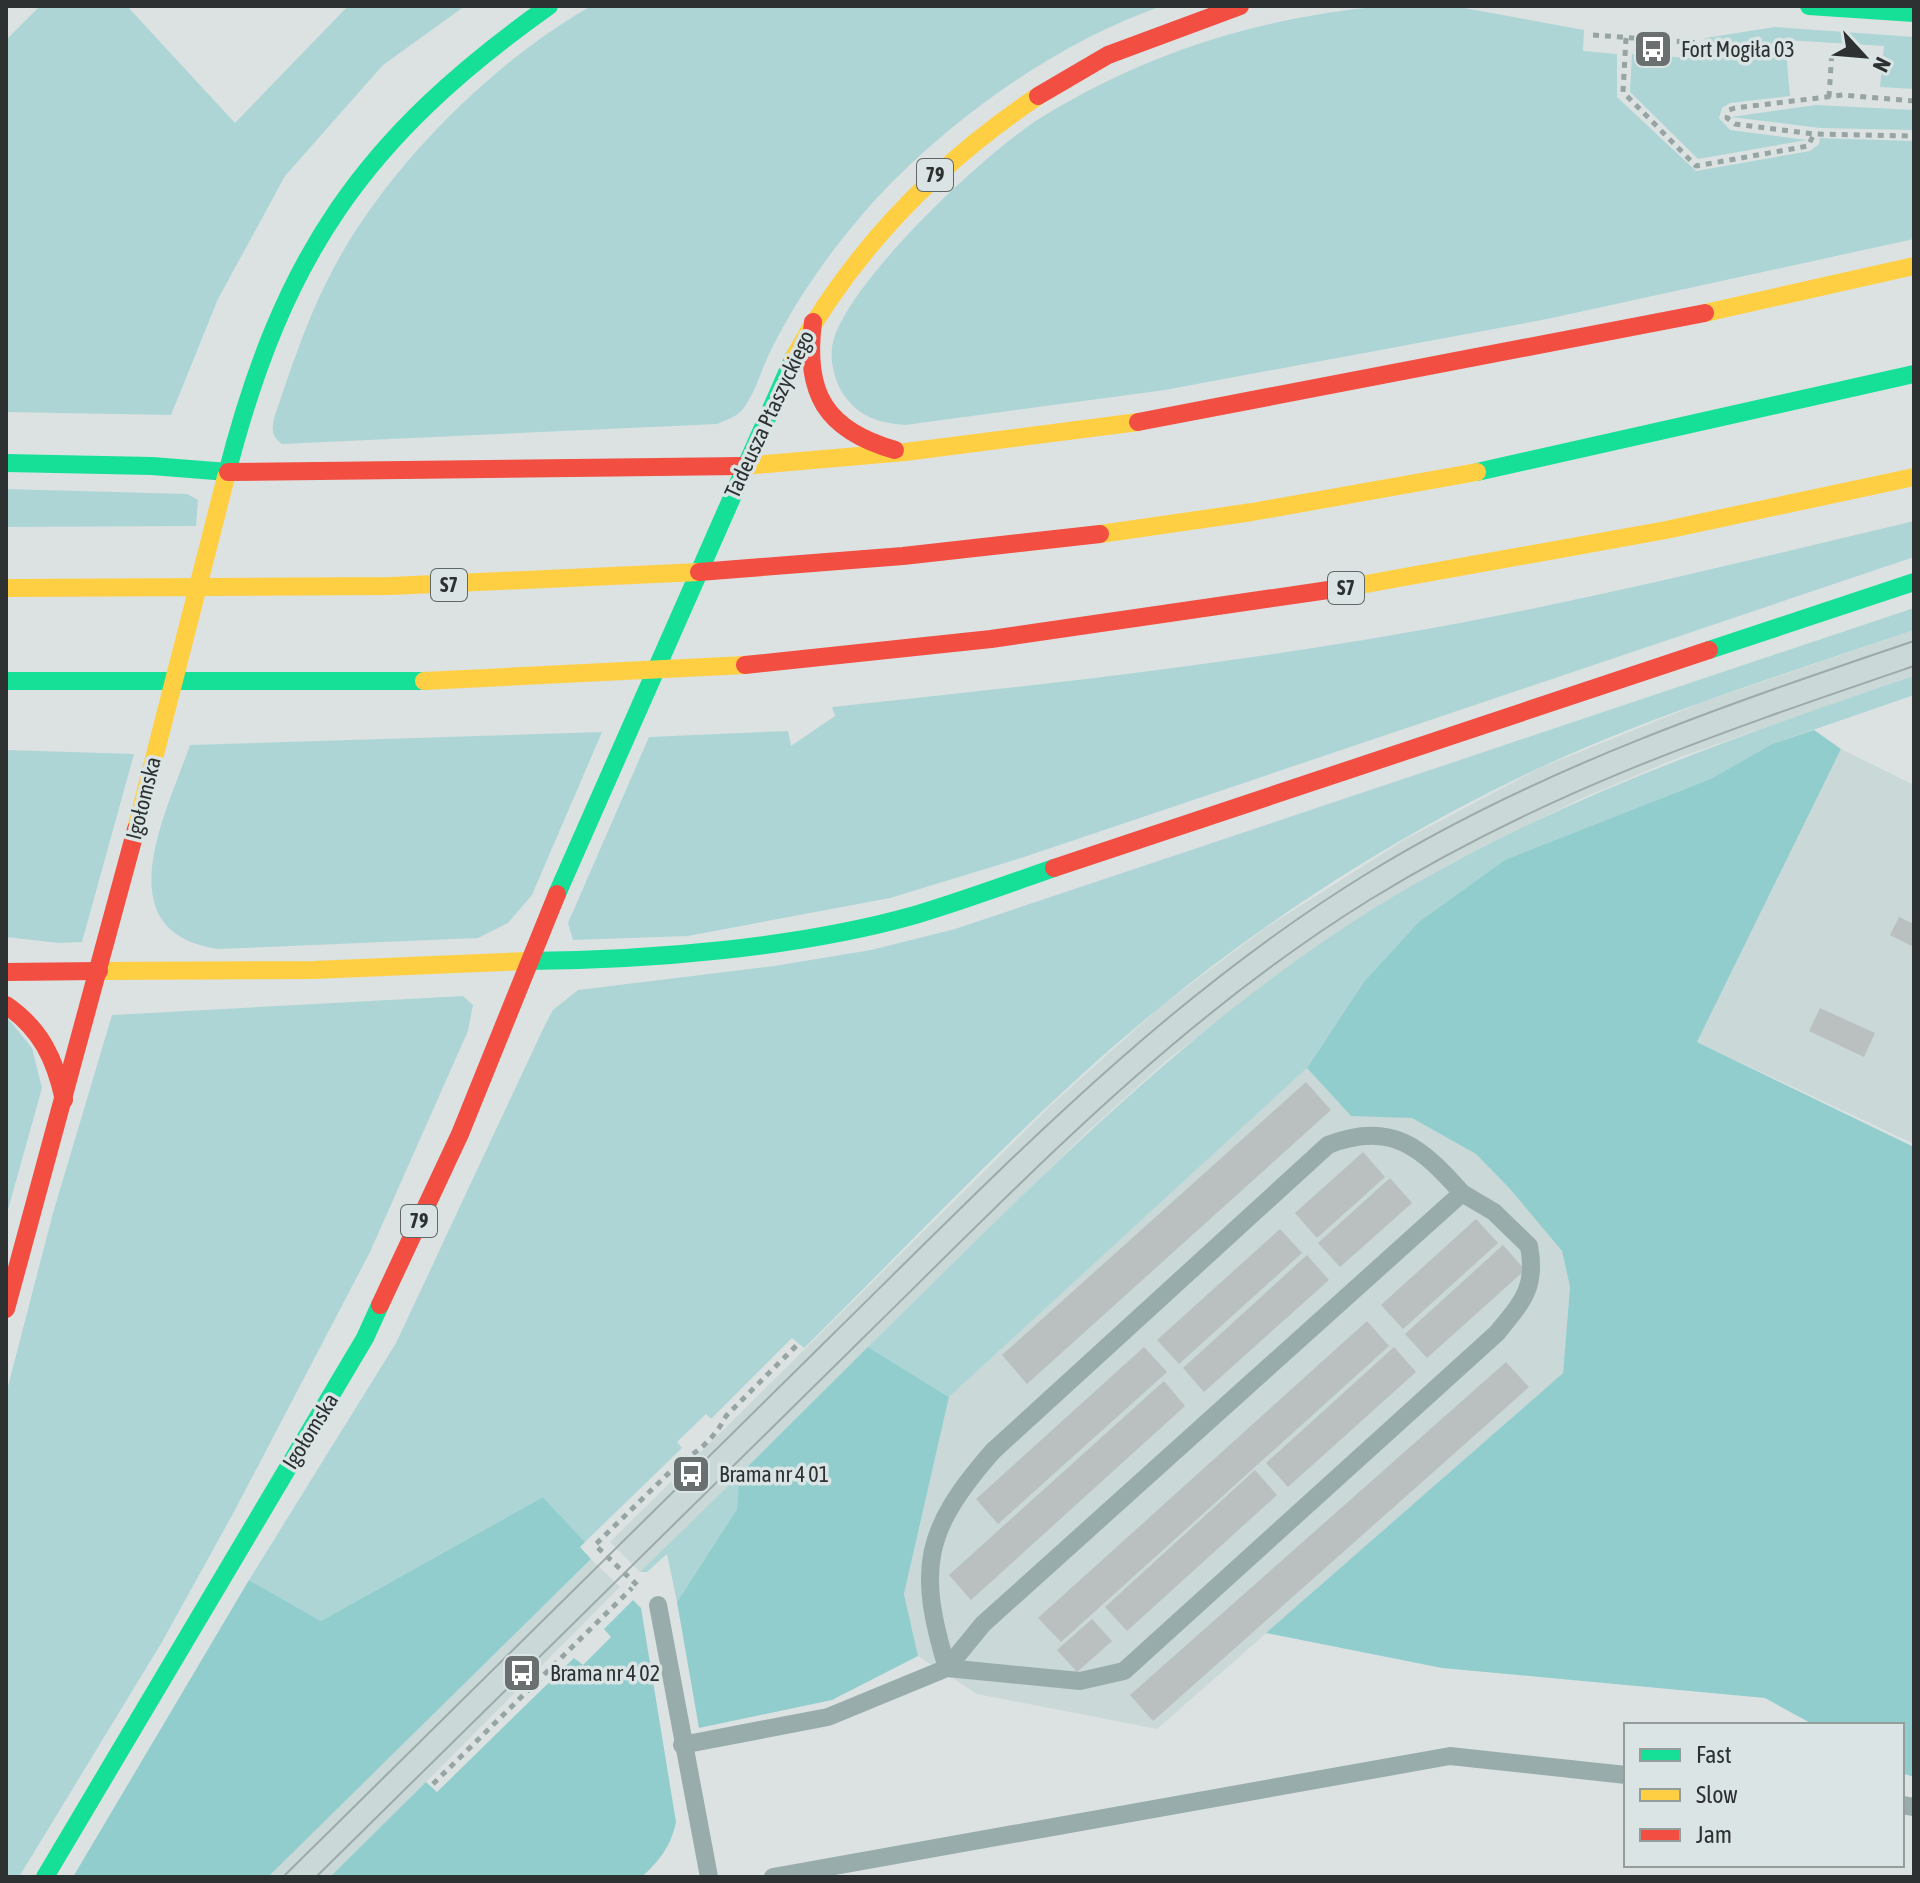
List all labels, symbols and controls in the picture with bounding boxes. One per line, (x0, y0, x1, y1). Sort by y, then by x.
north arrow (1824, 16, 1904, 96)
bus stop icon: Fort Mogiła 03 (1632, 28, 1674, 70)
place label: Fort Mogiła 03 (1681, 36, 1795, 62)
text: N (1867, 53, 1897, 76)
road number: 79 (917, 159, 953, 191)
street label: Tadeusza Ptaszyckiego (719, 326, 819, 502)
road number: S7 (431, 569, 467, 601)
road number: S7 (1328, 572, 1364, 604)
street label: Igołomska (120, 754, 166, 842)
road number: 79 (401, 1205, 437, 1237)
street label: Igołomska (277, 1388, 343, 1474)
bus stop icon: Brama nr 4 01 (670, 1453, 712, 1495)
place label: Brama nr 4 01 (719, 1461, 829, 1487)
bus stop icon: Brama nr 4 02 (501, 1652, 543, 1694)
place label: Brama nr 4 02 (550, 1660, 660, 1686)
legend (1624, 1723, 1904, 1867)
text: Fast (1696, 1741, 1732, 1768)
text: Slow (1696, 1781, 1738, 1808)
text: Jam (1696, 1821, 1732, 1848)

